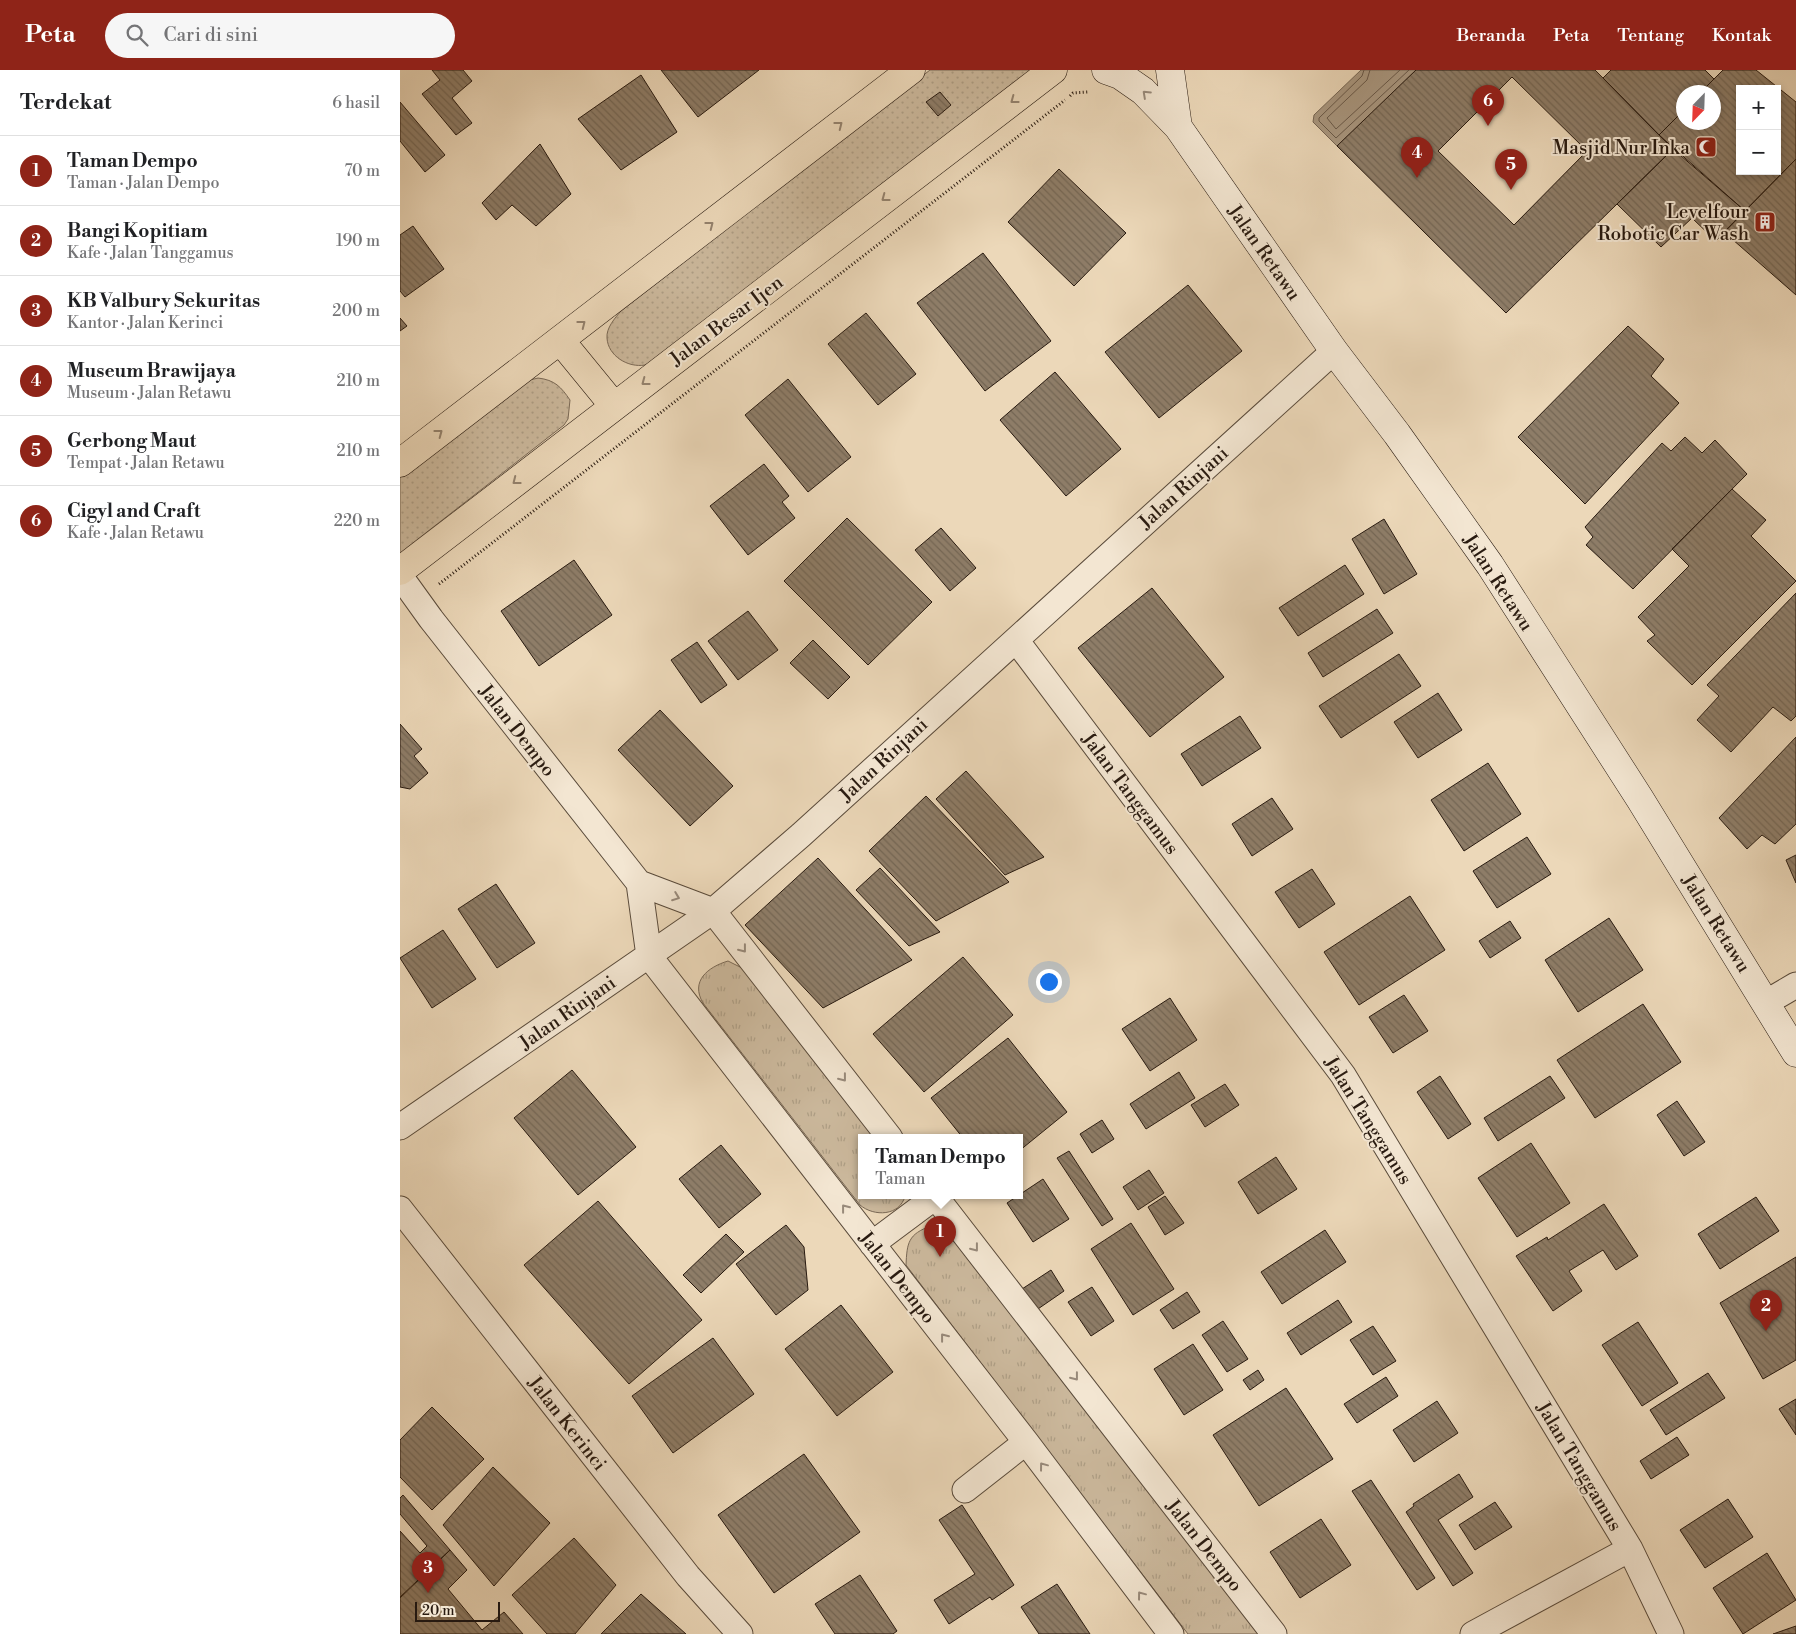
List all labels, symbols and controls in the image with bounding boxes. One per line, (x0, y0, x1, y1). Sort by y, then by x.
search box (105, 13, 455, 58)
text: Peta (25, 20, 75, 50)
icon: search (123, 21, 151, 49)
text: Cari di sini (163, 23, 258, 47)
text: Beranda (1457, 24, 1525, 47)
text: Peta (1553, 24, 1589, 47)
text: Tentang (1617, 24, 1684, 47)
text: Kontak (1712, 24, 1771, 47)
pin: 6 (1472, 85, 1504, 126)
north arrow (1676, 85, 1721, 130)
map controls (1736, 85, 1781, 175)
button: + (1736, 85, 1781, 130)
text: Terdekat (20, 90, 111, 116)
one-way arrow (1142, 91, 1151, 100)
text: 6 hasil (332, 93, 380, 113)
one-way arrow (1011, 94, 1020, 102)
one-way arrow (833, 123, 842, 131)
button: − (1736, 130, 1781, 175)
mosque icon: Masjid Nur Inka (1694, 135, 1718, 159)
place label: Masjid Nur Inka (1552, 136, 1690, 160)
pin: 4 (1401, 137, 1433, 178)
text: Taman Dempo (67, 149, 198, 173)
pin: 5 (1495, 149, 1527, 190)
text: 1 (32, 161, 40, 181)
text: 70 m (344, 161, 380, 181)
text: Taman · Jalan Dempo (67, 173, 220, 193)
one-way arrow (882, 193, 891, 201)
street label: Jalan Retawu (1222, 199, 1306, 305)
place label: Levelfour Robotic Car Wash (1597, 200, 1749, 246)
building icon: Levelfour Robotic Car Wash (1753, 210, 1777, 234)
text: Bangi Kopitiam (67, 219, 208, 243)
one-way arrow (705, 221, 714, 230)
text: 2 (31, 231, 41, 251)
text: 190 m (336, 231, 380, 251)
text: Kafe · Jalan Tanggamus (67, 243, 234, 263)
street label: Jalan Besar Ijen (664, 270, 788, 372)
text: KB Valbury Sekuritas (67, 289, 260, 313)
text: 3 (31, 301, 41, 321)
text: 200 m (332, 301, 380, 321)
text: Kantor · Jalan Kerinci (67, 313, 223, 333)
one-way arrow (576, 321, 586, 330)
text: Museum Brawijaya (67, 359, 236, 383)
text: 4 (31, 371, 41, 391)
text: 210 m (336, 371, 380, 391)
one-way arrow (642, 377, 651, 385)
text: Museum · Jalan Retawu (67, 383, 231, 403)
text: Gerbong Maut (67, 429, 196, 453)
one-way arrow (433, 430, 443, 439)
text: 5 (31, 441, 41, 461)
text: 210 m (336, 441, 380, 461)
street label: Jalan Rinjani (1133, 441, 1233, 535)
text: Tempat · Jalan Retawu (67, 453, 225, 473)
one-way arrow (513, 476, 522, 484)
text: Cigyl and Craft (67, 499, 200, 523)
text: 6 (31, 511, 41, 531)
text: 220 m (334, 511, 380, 531)
text: Kafe · Jalan Retawu (67, 523, 204, 543)
street label: Jalan Retawu (1457, 529, 1539, 636)
street label: Jalan Dempo (473, 679, 561, 782)
street label: Jalan Rinjani (834, 713, 933, 808)
street label: Jalan Tanggamus (1076, 727, 1184, 859)
street label: Jalan Retawu (1676, 869, 1756, 977)
one-way arrow (671, 891, 679, 901)
one-way arrow (737, 944, 746, 953)
your location (1036, 969, 1062, 995)
street label: Jalan Rinjani (514, 971, 620, 1055)
street label: Jalan Tanggamus (1319, 1051, 1417, 1189)
one-way arrow (837, 1072, 845, 1081)
popup (858, 1134, 1023, 1199)
text: Taman Dempo (875, 1145, 1006, 1169)
text: Taman (875, 1169, 925, 1189)
one-way arrow (842, 1204, 851, 1214)
pin: 1 (924, 1216, 956, 1257)
street label: Jalan Dempo (853, 1226, 941, 1329)
one-way arrow (969, 1242, 978, 1252)
pin: 2 (1750, 1290, 1782, 1331)
one-way arrow (942, 1334, 950, 1343)
street label: Jalan Kerinci (522, 1371, 612, 1476)
one-way arrow (1069, 1371, 1077, 1380)
street label: Jalan Tanggamus (1531, 1397, 1627, 1535)
one-way arrow (1041, 1463, 1049, 1472)
street label: Jalan Dempo (1160, 1494, 1248, 1597)
pin: 3 (412, 1552, 444, 1593)
one-way arrow (1139, 1592, 1147, 1601)
scale bar (415, 1599, 500, 1622)
text: 20 m (422, 1602, 454, 1620)

